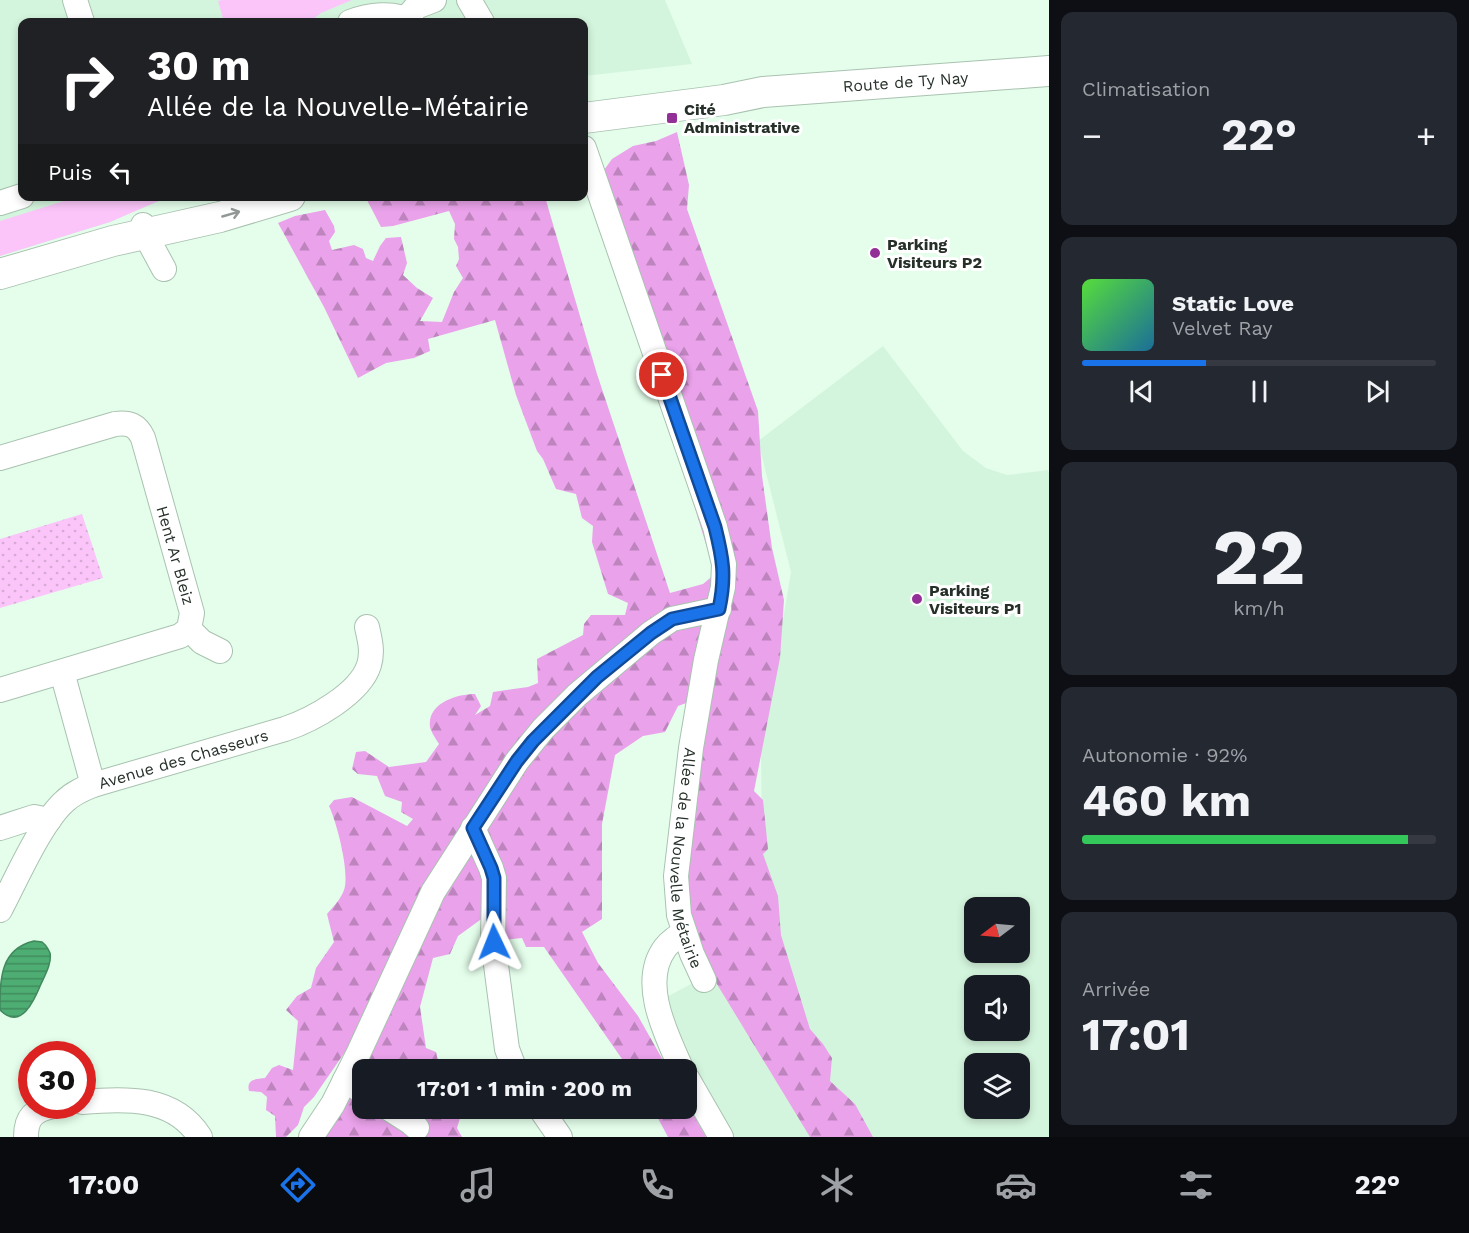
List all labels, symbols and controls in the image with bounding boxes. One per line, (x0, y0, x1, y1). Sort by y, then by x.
text: 30 m (147, 41, 251, 90)
icon: right (48, 42, 126, 120)
street label: Route de Ty Nay (842, 67, 970, 96)
text: Climatisation (1082, 77, 1210, 101)
text: Allée de la Nouvelle-Métairie (147, 91, 529, 123)
place label: Cité Administrative (684, 100, 800, 137)
text: 22° (1221, 108, 1297, 161)
marker: Cité Administrative (665, 111, 679, 125)
text: − (1082, 116, 1102, 155)
text: + (1416, 116, 1436, 155)
icon: left (104, 156, 137, 189)
text: Puis (48, 160, 92, 185)
one-way arrow (221, 207, 240, 219)
place label: Parking Visiteurs P2 (887, 235, 982, 272)
marker: Parking Visiteurs P2 (868, 246, 882, 260)
text: Static Love (1172, 291, 1294, 316)
text: Velvet Ray (1172, 316, 1273, 340)
pin (636, 349, 687, 400)
icon: arrive (645, 358, 678, 391)
icon: previous (1125, 375, 1158, 408)
icon: pause (1243, 375, 1276, 408)
icon: next (1361, 375, 1394, 408)
street label: Hent Ar Bleiz (153, 504, 199, 607)
text: 22 (1213, 511, 1305, 603)
place label: Parking Visiteurs P1 (929, 581, 1021, 618)
marker: Parking Visiteurs P1 (910, 592, 924, 606)
text: km/h (1233, 596, 1285, 620)
street label: Avenue des Chasseurs (96, 725, 270, 792)
text: Autonomie · 92% (1082, 743, 1247, 767)
street label: Allée de la Nouvelle Métairie (666, 747, 707, 971)
text: 460 km (1082, 774, 1251, 827)
north arrow (964, 897, 1030, 963)
map controls (964, 897, 1030, 1119)
position arrow (462, 910, 526, 974)
button: sound (964, 975, 1030, 1041)
text: Arrivée (1082, 977, 1150, 1001)
text: 17:01 (1082, 1008, 1190, 1061)
speed limit sign: 30 (18, 1041, 96, 1119)
button: layers (964, 1053, 1030, 1119)
text: 17:01 · 1 min · 200 m (417, 1076, 632, 1101)
icon: directions (277, 1164, 319, 1206)
icon: music (457, 1164, 499, 1206)
icon: phone (636, 1164, 678, 1206)
icon: climate (816, 1164, 858, 1206)
icon: car (995, 1164, 1037, 1206)
icon: filters (1175, 1164, 1217, 1206)
text: 17:00 (69, 1169, 139, 1201)
text: 22° (1355, 1169, 1400, 1201)

